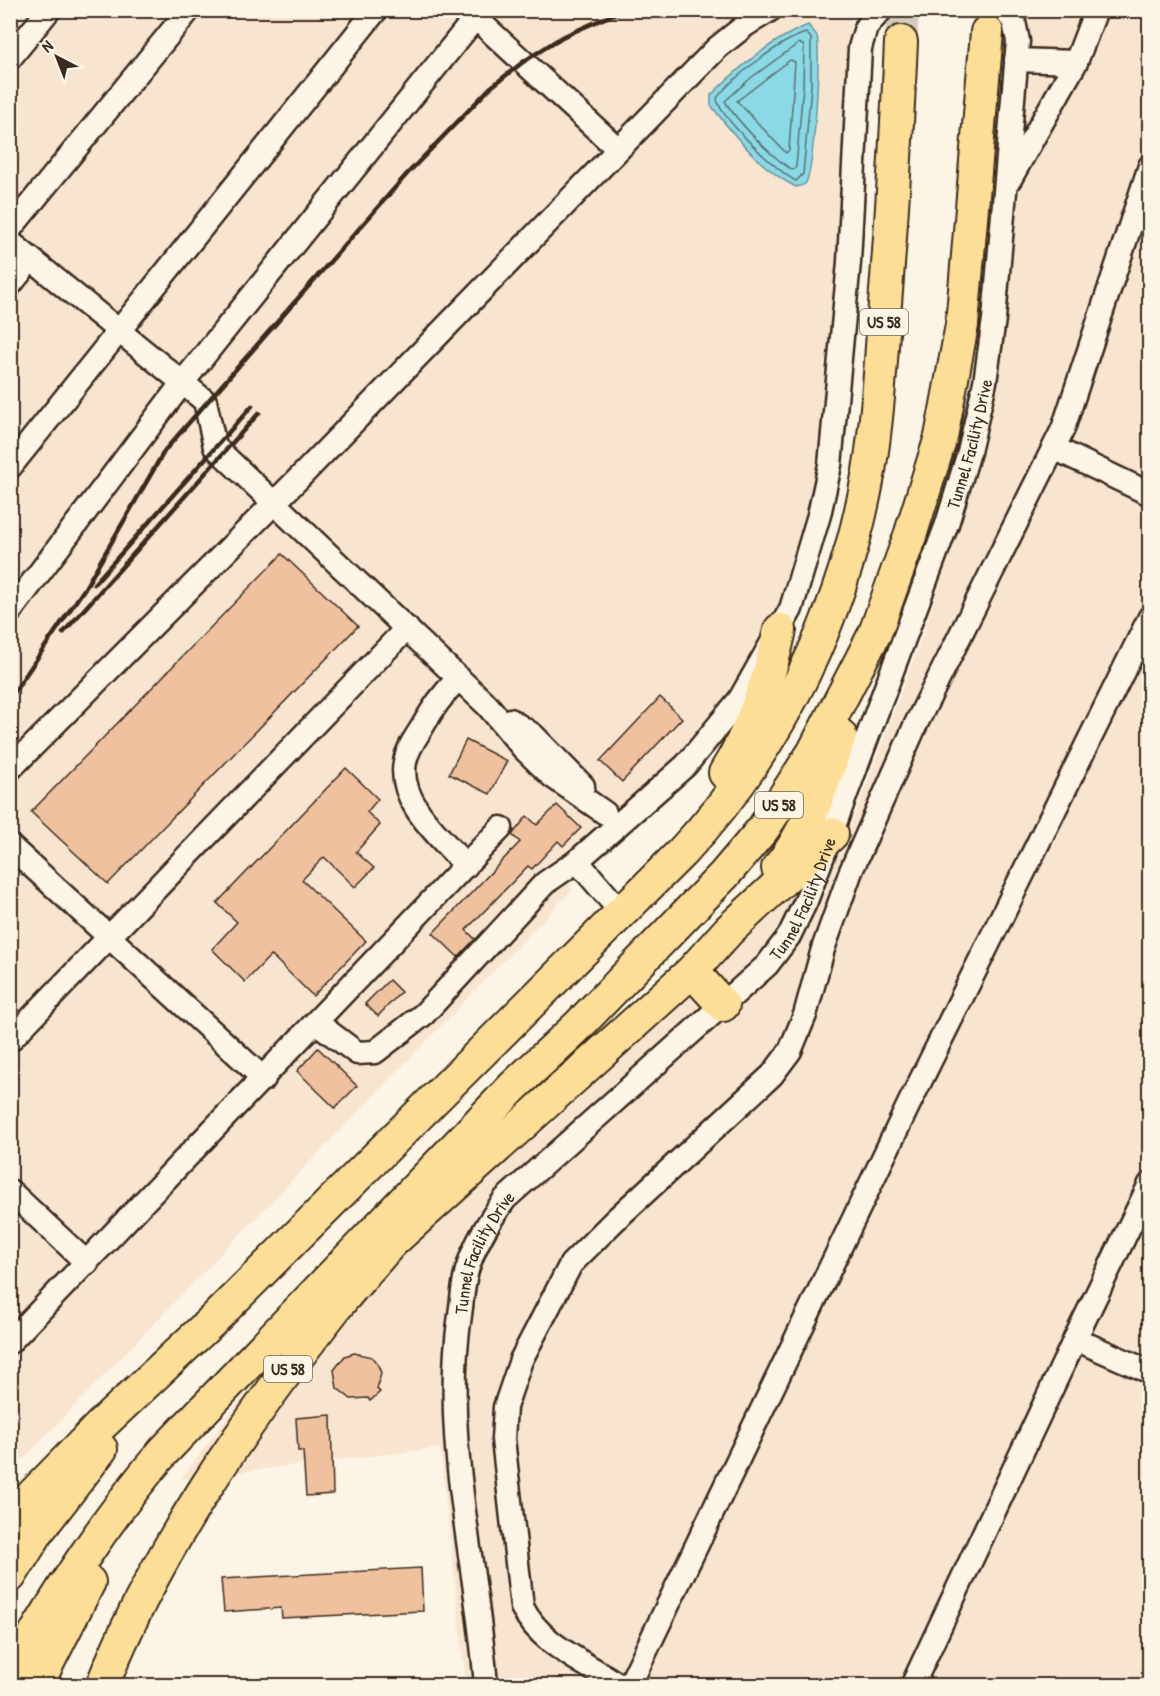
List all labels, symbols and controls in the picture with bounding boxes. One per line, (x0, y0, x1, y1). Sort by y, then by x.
north arrow (27, 27, 87, 87)
text: N (36, 35, 58, 57)
road number: US 58 (860, 309, 908, 335)
street label: Tunnel Facility Drive (940, 376, 998, 512)
road number: US 58 (755, 792, 803, 818)
street label: Tunnel Facility Drive (763, 833, 841, 965)
street label: Tunnel Facility Drive (448, 1184, 519, 1316)
road number: US 58 (264, 1356, 312, 1382)

